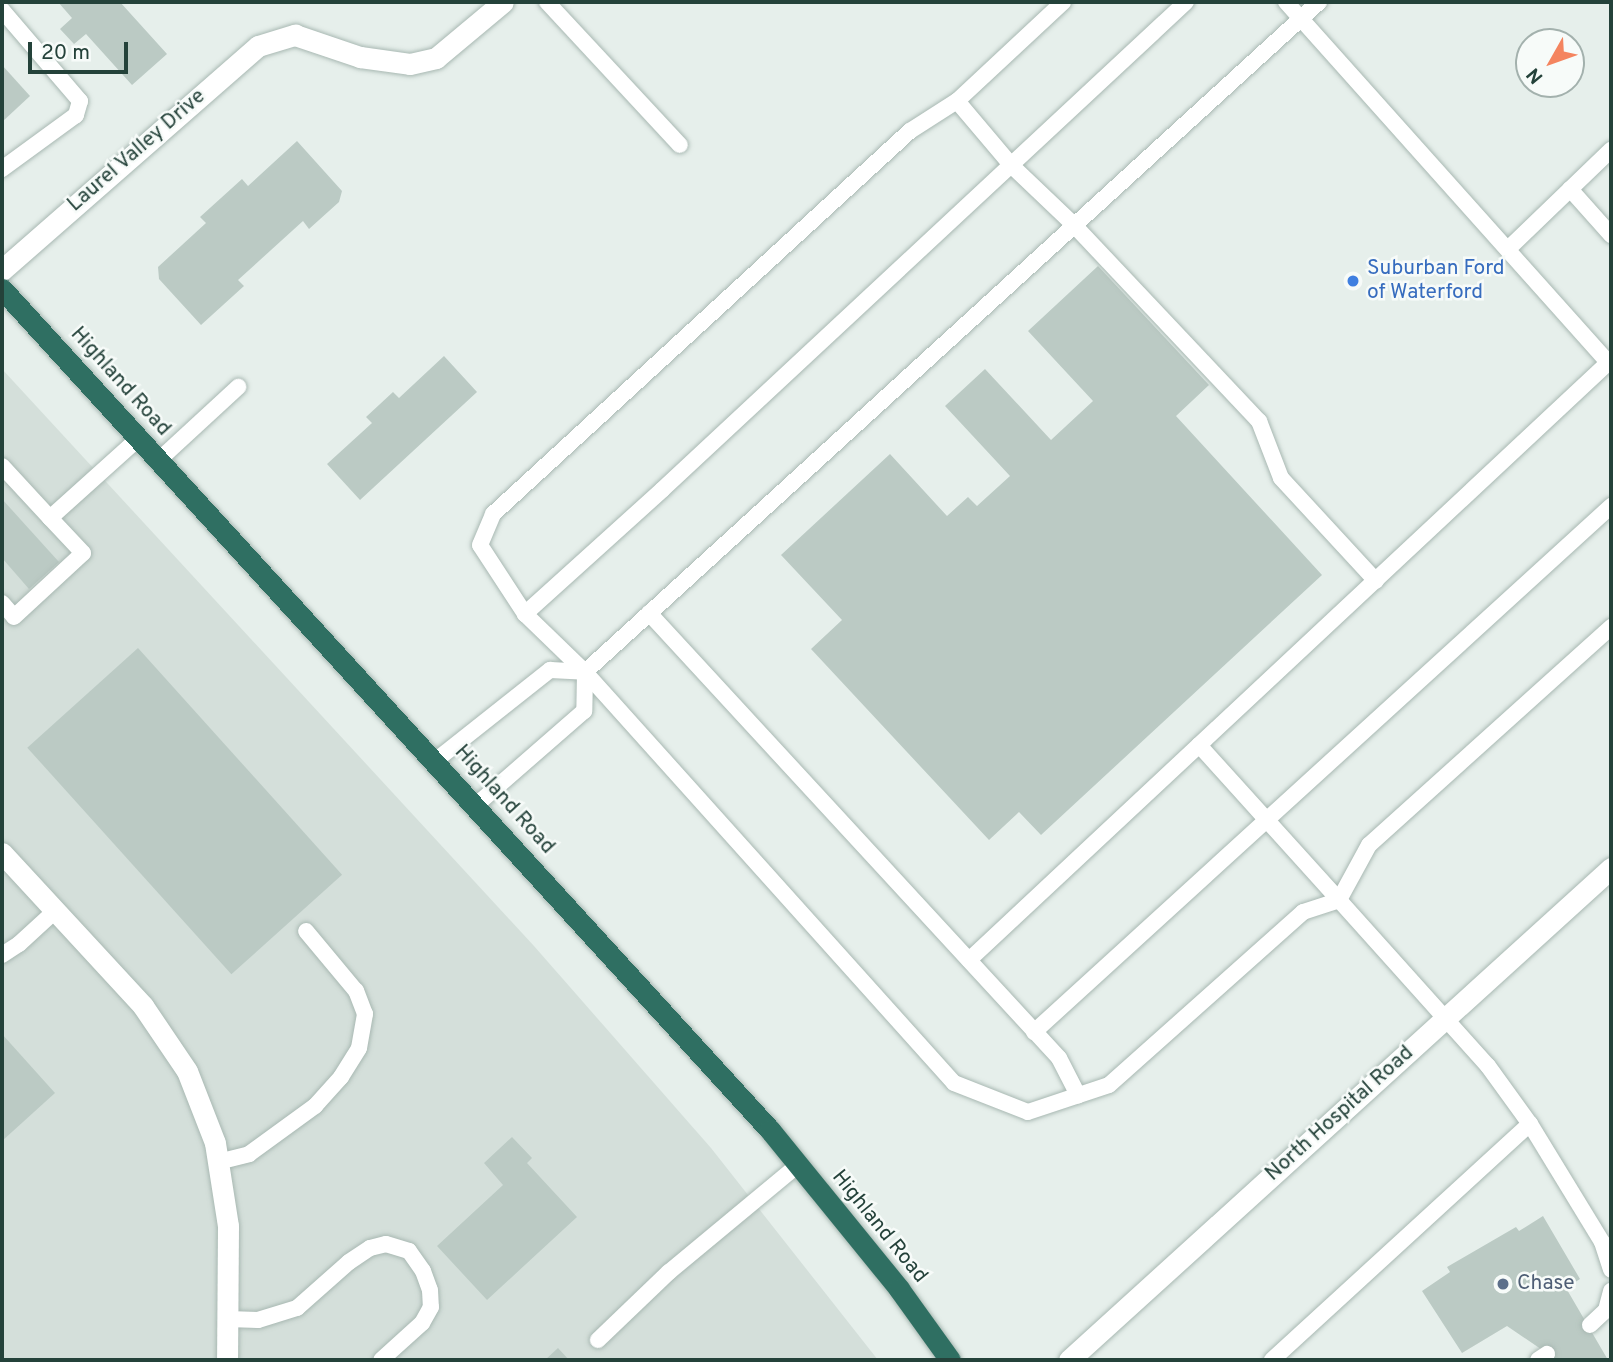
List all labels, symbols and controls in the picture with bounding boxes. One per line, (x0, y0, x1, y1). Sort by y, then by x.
scale bar (32, 28, 131, 72)
north arrow (1515, 28, 1585, 98)
text: 20 m (41, 40, 90, 67)
text: N (1522, 62, 1549, 88)
street label: Laurel Valley Drive (63, 84, 211, 218)
place label: Suburban Ford of Waterford (1367, 256, 1505, 306)
marker: Suburban Ford of Waterford (1345, 273, 1361, 289)
street label: Highland Road (64, 322, 176, 442)
street label: Highland Road (448, 740, 560, 860)
street label: North Hospital Road (1261, 1041, 1419, 1187)
street label: Highland Road (826, 1165, 932, 1289)
place label: Chase (1517, 1271, 1574, 1297)
marker: Chase (1495, 1276, 1511, 1292)

